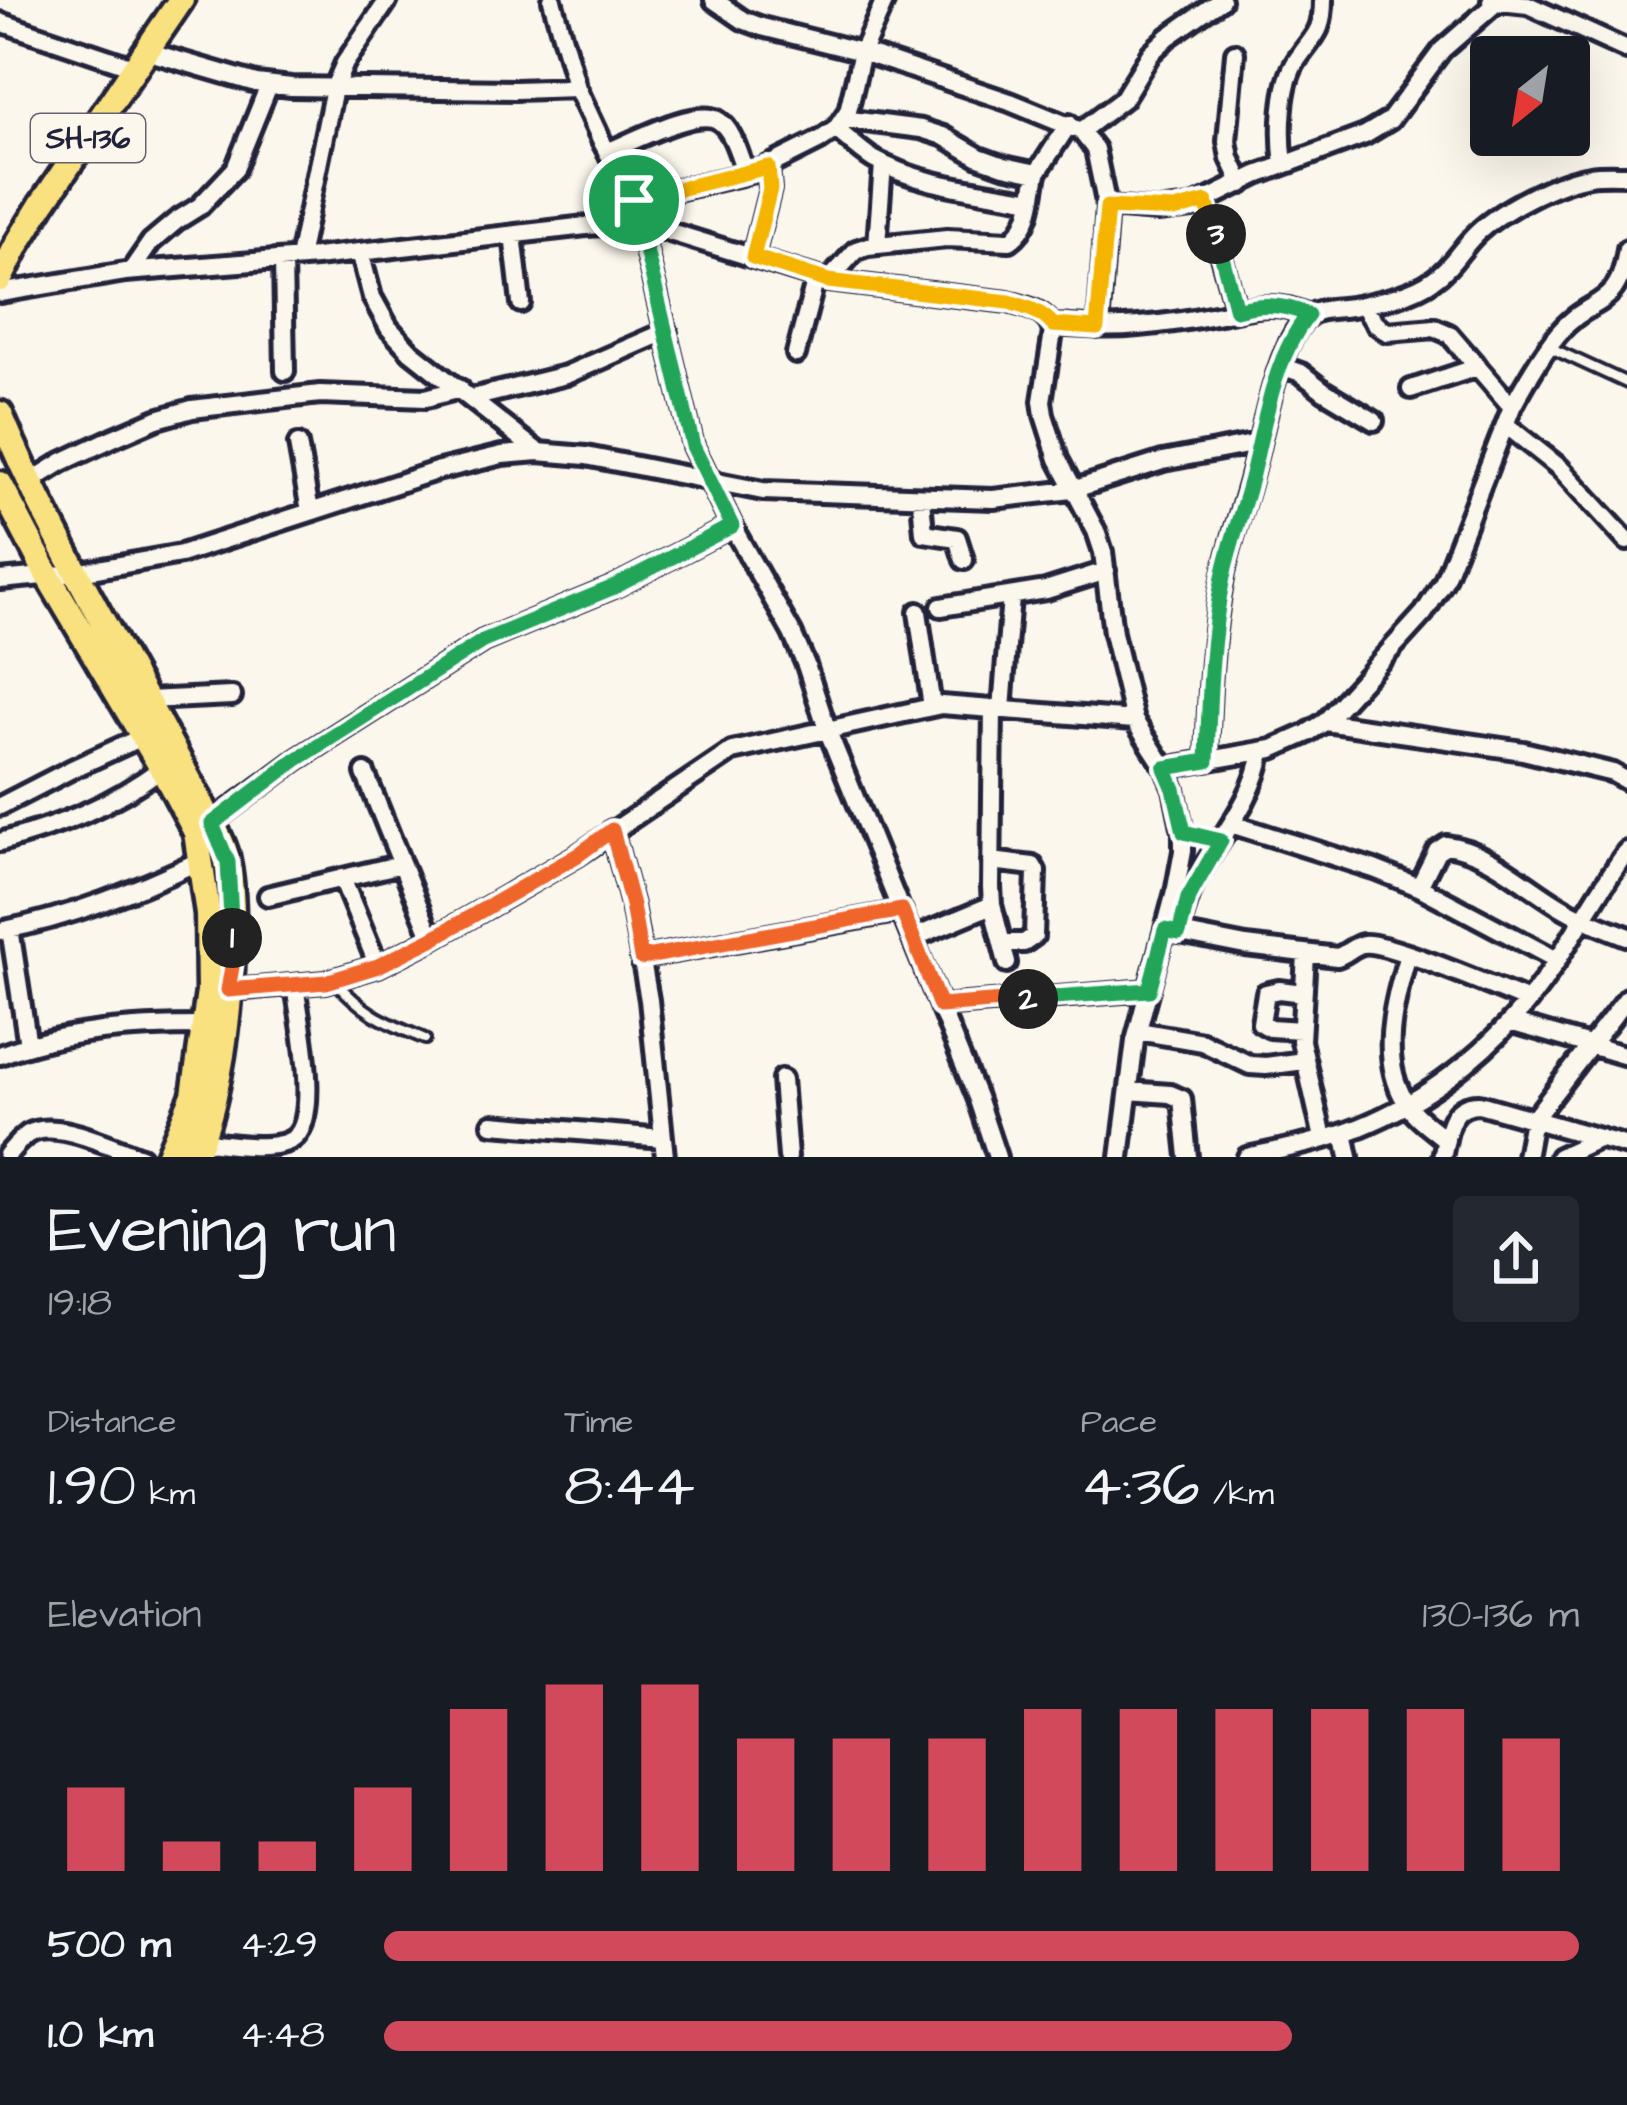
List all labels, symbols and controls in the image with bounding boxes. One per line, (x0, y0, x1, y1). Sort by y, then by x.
north arrow (1470, 36, 1590, 156)
map controls (1470, 36, 1590, 156)
road number: SH-136 (31, 114, 145, 162)
pin (583, 149, 685, 251)
icon: arrive (601, 167, 667, 233)
pin: 3 (1186, 204, 1246, 264)
text: 3 (1208, 211, 1224, 257)
pin: 1 (202, 908, 262, 968)
text: 1 (230, 915, 234, 961)
pin: 2 (998, 969, 1058, 1029)
text: 2 (1019, 976, 1037, 1022)
text: Evening run (48, 1186, 396, 1278)
button: share (1453, 1196, 1579, 1322)
text: 19:18 (48, 1277, 112, 1331)
text: Distance (48, 1399, 176, 1445)
text: Time (564, 1399, 633, 1445)
text: Pace (1081, 1399, 1157, 1445)
text: 1.90 (48, 1445, 136, 1528)
text: 8:44 (564, 1445, 695, 1528)
text: 4:36 (1081, 1445, 1200, 1528)
text: km (136, 1471, 195, 1517)
text: /km (1200, 1471, 1274, 1517)
text: Elevation (48, 1589, 202, 1643)
text: 130–136 m (1422, 1589, 1579, 1643)
text: 500 m (48, 1919, 171, 1973)
text: 4:29 (240, 1919, 318, 1973)
text: 1.0 km (48, 2009, 153, 2063)
text: 4:48 (240, 2009, 325, 2063)

